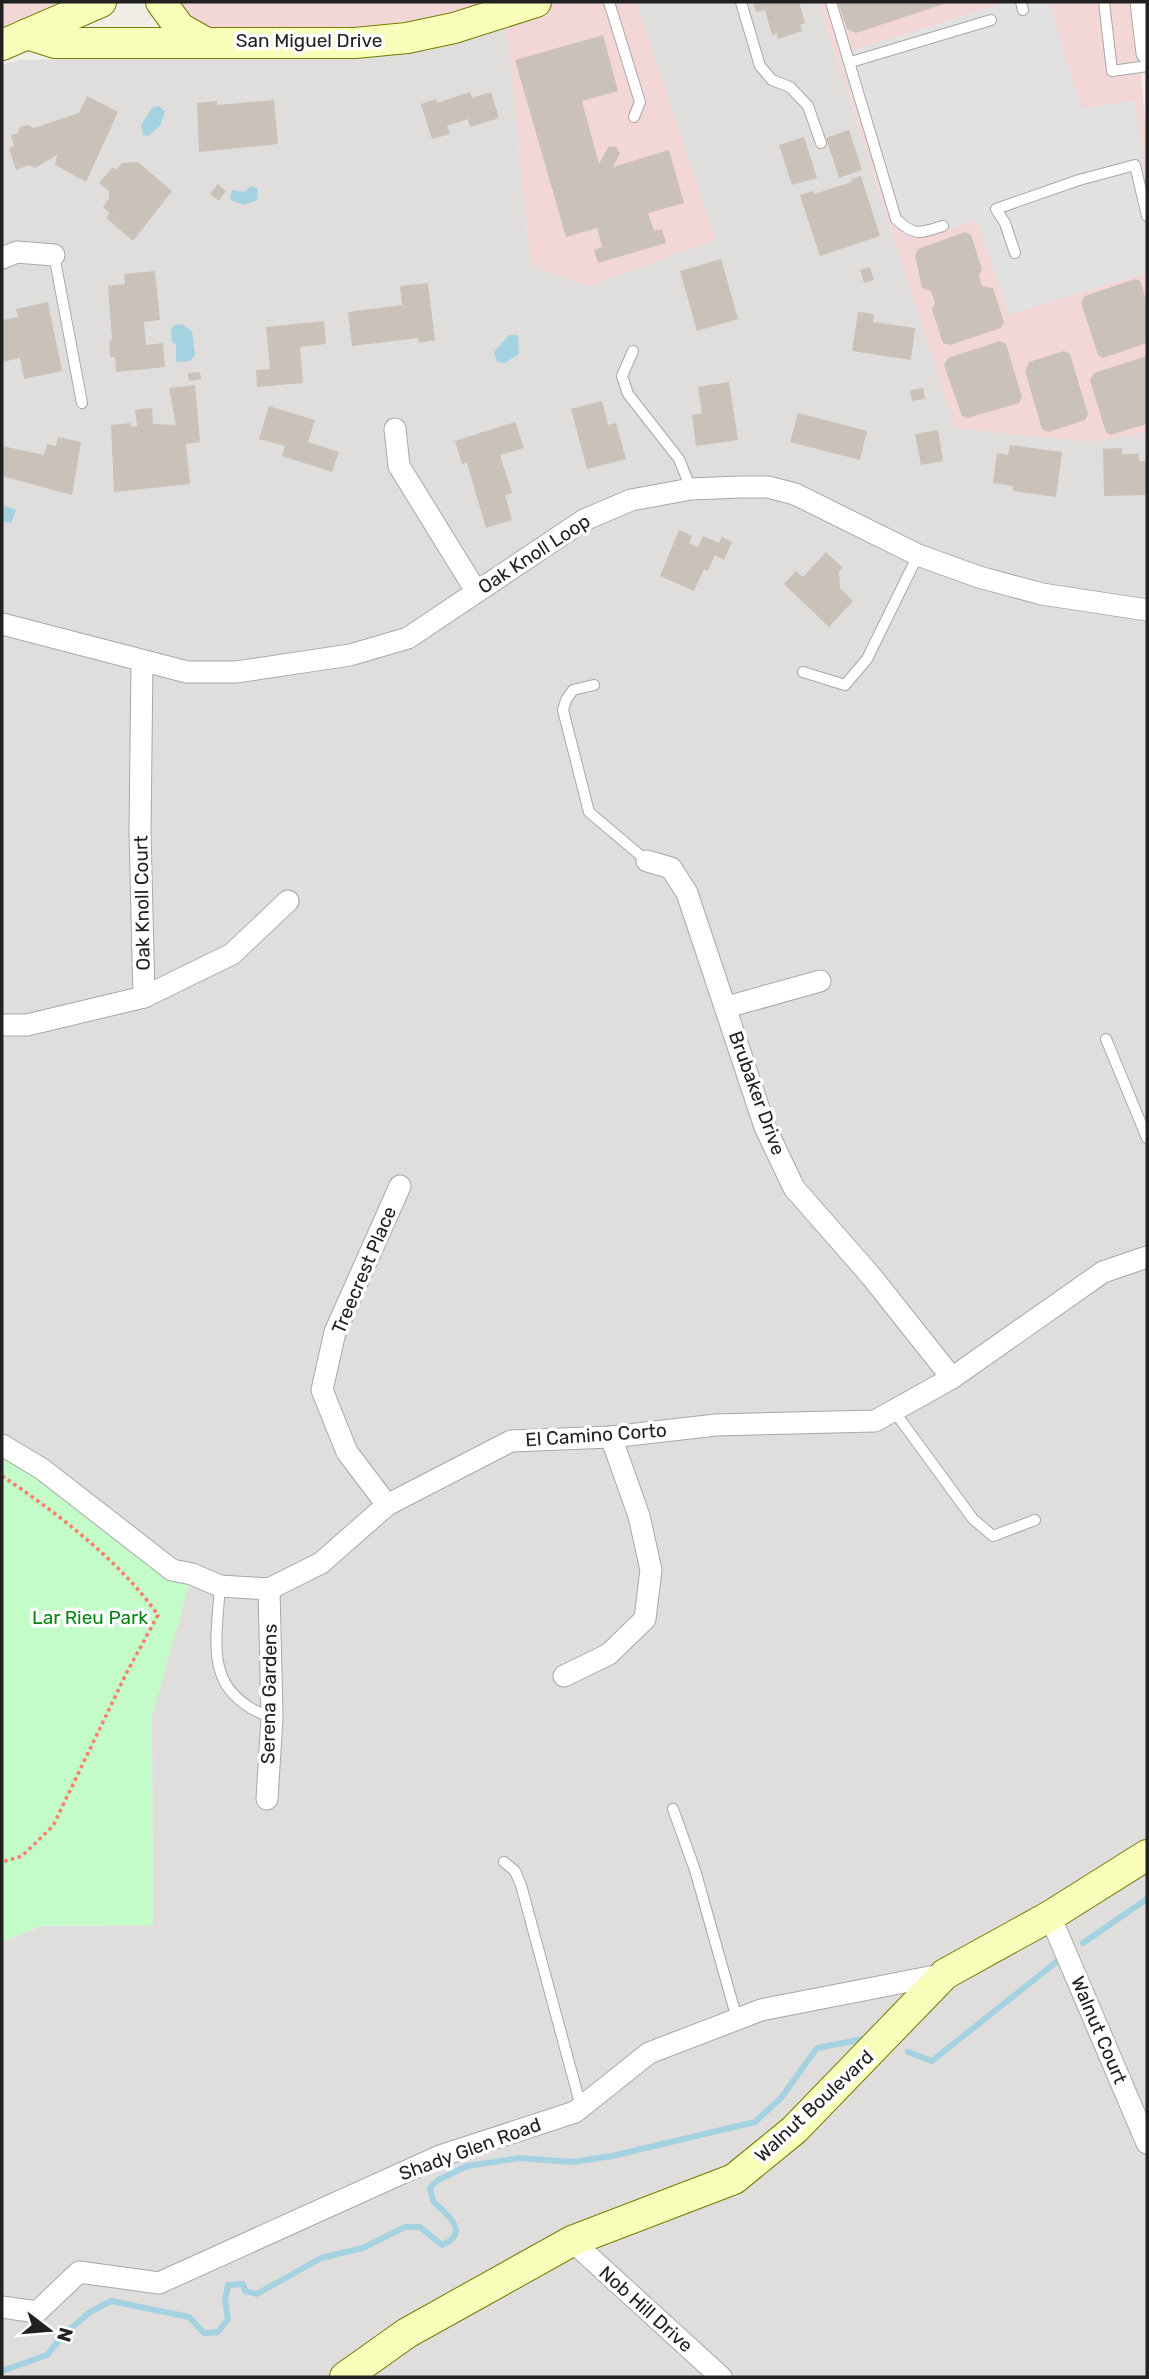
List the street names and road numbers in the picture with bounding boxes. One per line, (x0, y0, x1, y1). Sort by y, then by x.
street label: San Miguel Drive (236, 29, 382, 52)
street label: Oak Knoll Loop (474, 509, 594, 599)
street label: Oak Knoll Court (129, 835, 155, 971)
street label: Brubaker Drive (724, 1028, 790, 1158)
street label: Treecrest Place (327, 1203, 401, 1337)
street label: El Camino Corto (525, 1419, 667, 1451)
street label: Serena Gardens (256, 1624, 282, 1764)
street label: Walnut Court (1066, 1973, 1132, 2088)
street label: Walnut Boulevard (750, 2045, 878, 2167)
street label: Shady Glen Road (396, 2113, 544, 2185)
street label: Nob Hill Drive (595, 2261, 697, 2357)

